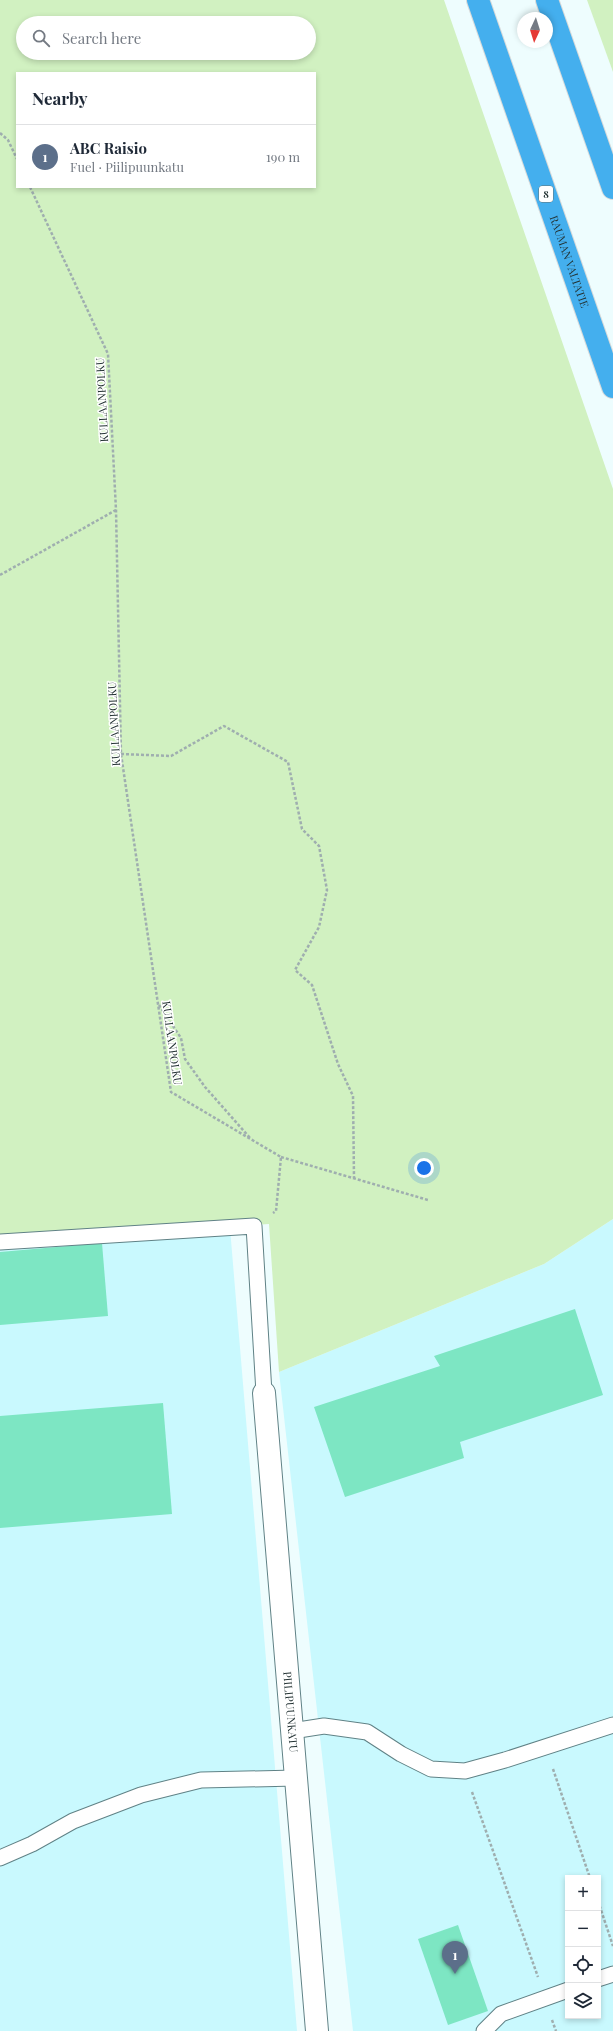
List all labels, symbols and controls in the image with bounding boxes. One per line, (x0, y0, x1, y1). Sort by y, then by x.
north arrow (517, 12, 553, 48)
search box (16, 16, 316, 60)
icon: search (30, 27, 52, 49)
text: Search here (62, 28, 141, 48)
text: Nearby (32, 87, 87, 109)
text: ABC Raisio (70, 138, 147, 158)
text: 1 (43, 148, 47, 165)
text: 190 m (266, 148, 300, 165)
text: Fuel · Piilipuunkatu (70, 158, 184, 175)
road number: 8 (539, 186, 553, 202)
street label: RAUMAN VALTATIE (547, 213, 593, 310)
street label: KULLAANPOLKU (92, 357, 111, 443)
street label: KULLAANPOLKU (104, 681, 123, 767)
street label: KULLAANPOLKU (159, 1000, 186, 1086)
your location (414, 1158, 434, 1178)
street label: PIILIPUUNKATU (280, 1671, 302, 1753)
map controls (565, 1875, 601, 2019)
button: + (565, 1875, 601, 1911)
button: − (565, 1911, 601, 1947)
pin: 1 (442, 1941, 468, 1974)
button: locate (565, 1947, 601, 1983)
button: layers (565, 1983, 601, 2019)

